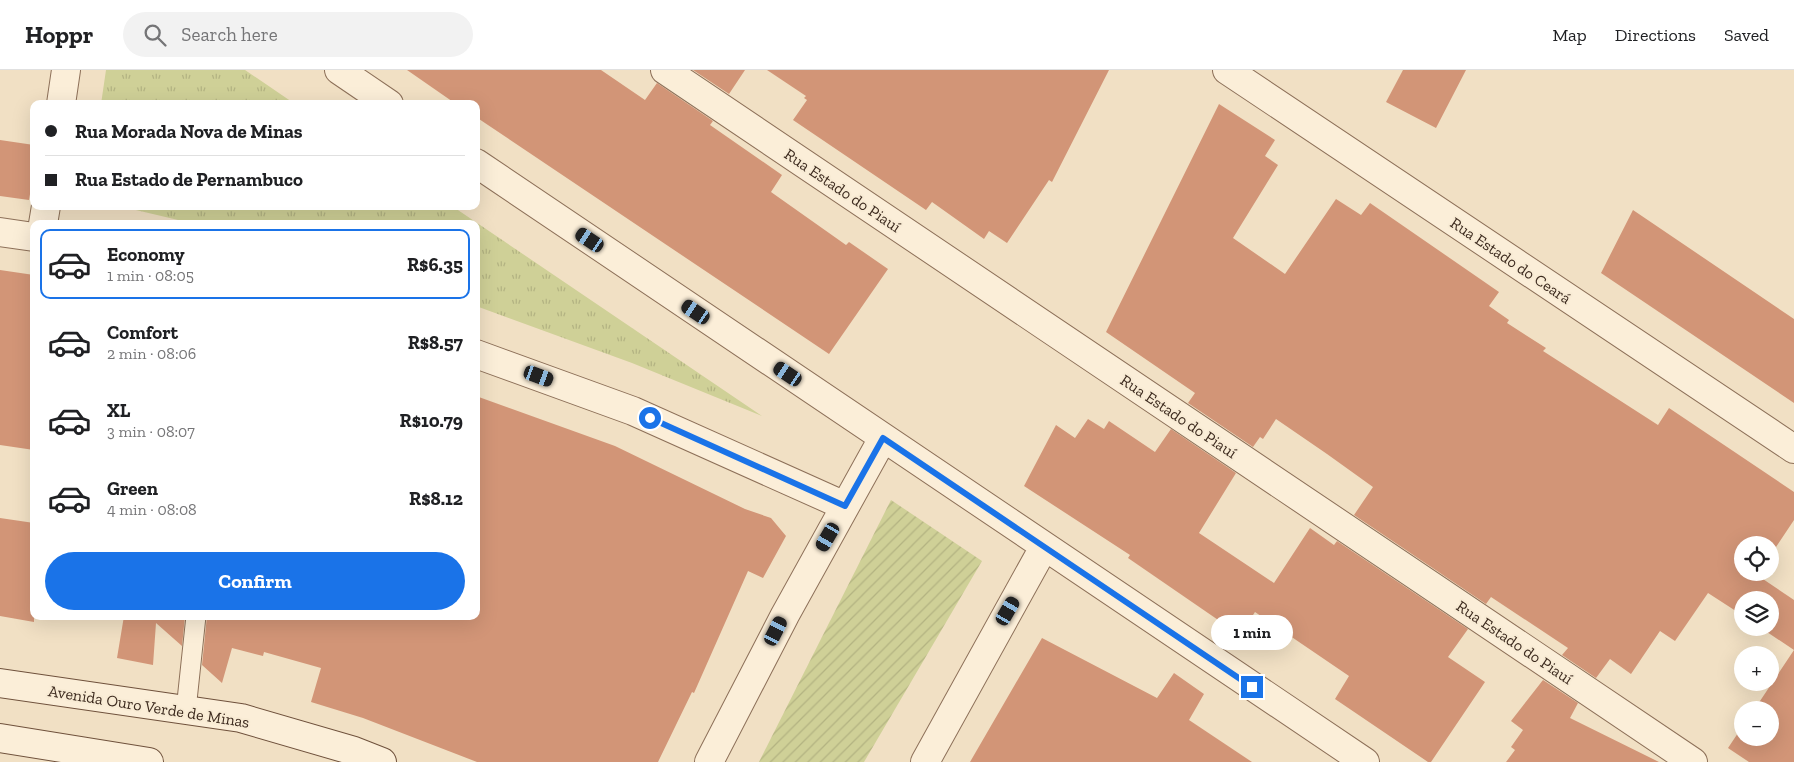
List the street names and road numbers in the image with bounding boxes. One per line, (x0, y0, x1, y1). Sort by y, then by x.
street label: Rua Estado do Piauí (781, 144, 905, 237)
street label: Rua Estado do Ceará (1447, 213, 1575, 308)
street label: Rua Estado do Piauí (1117, 370, 1241, 463)
street label: Rua Estado do Piauí (1453, 596, 1577, 689)
street label: Avenida Ouro Verde de Minas (47, 681, 251, 732)

